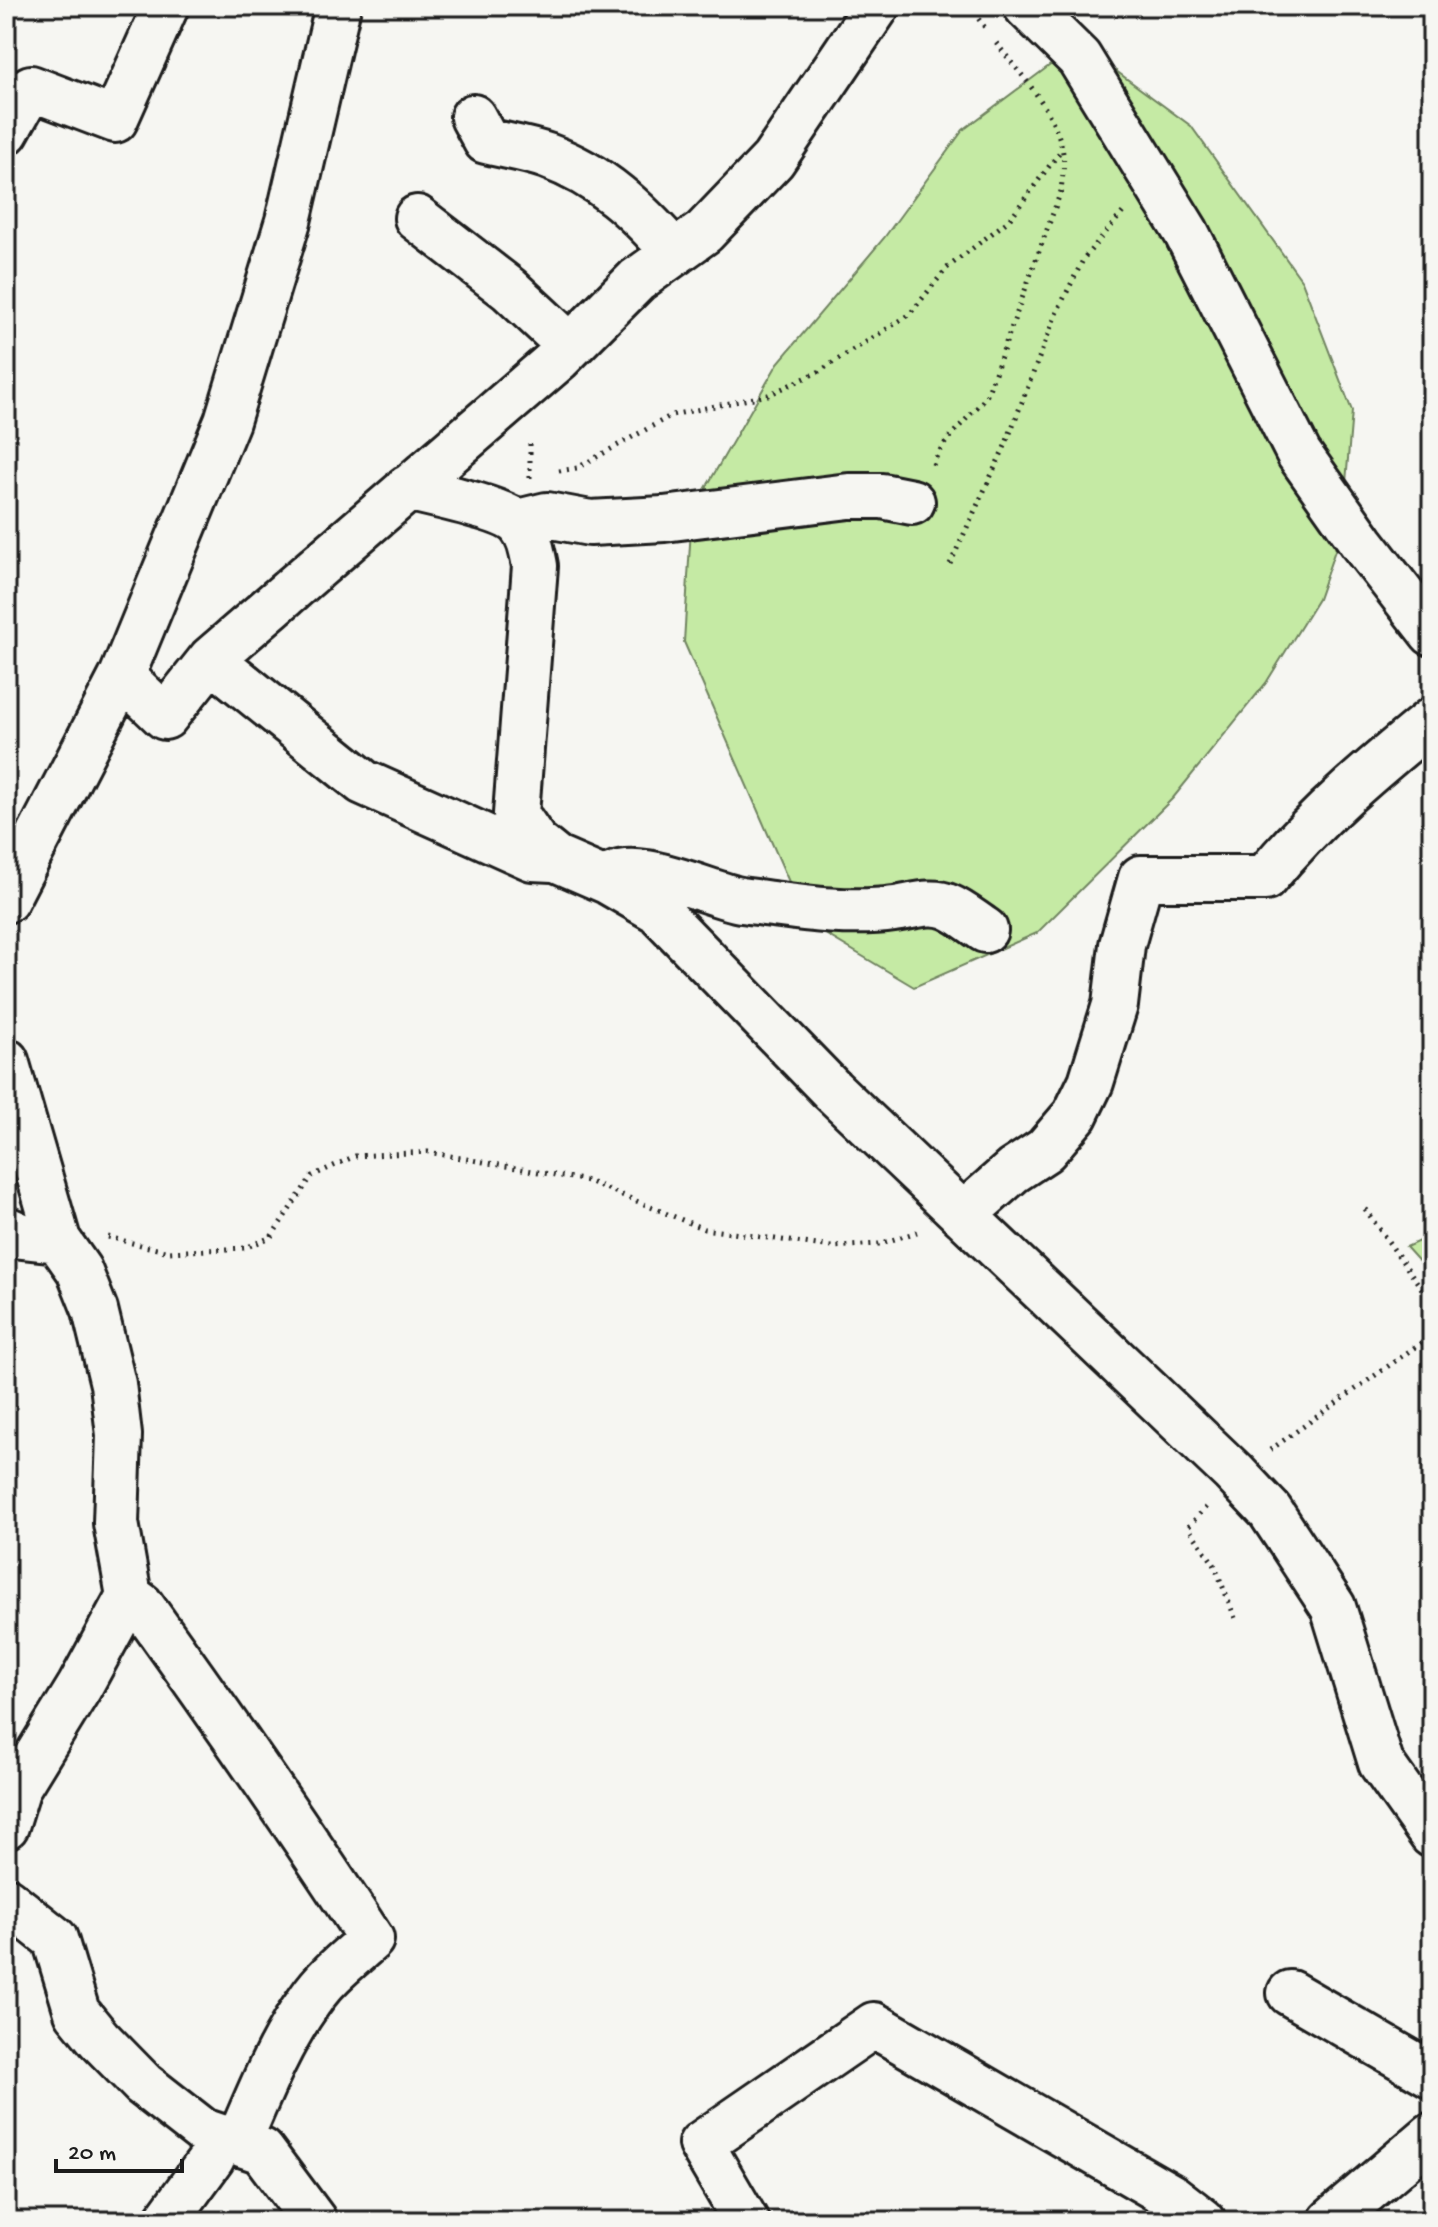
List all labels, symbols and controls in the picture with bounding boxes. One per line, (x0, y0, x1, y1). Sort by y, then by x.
scale bar (56, 2123, 182, 2173)
text: 20 m (68, 2140, 116, 2169)

